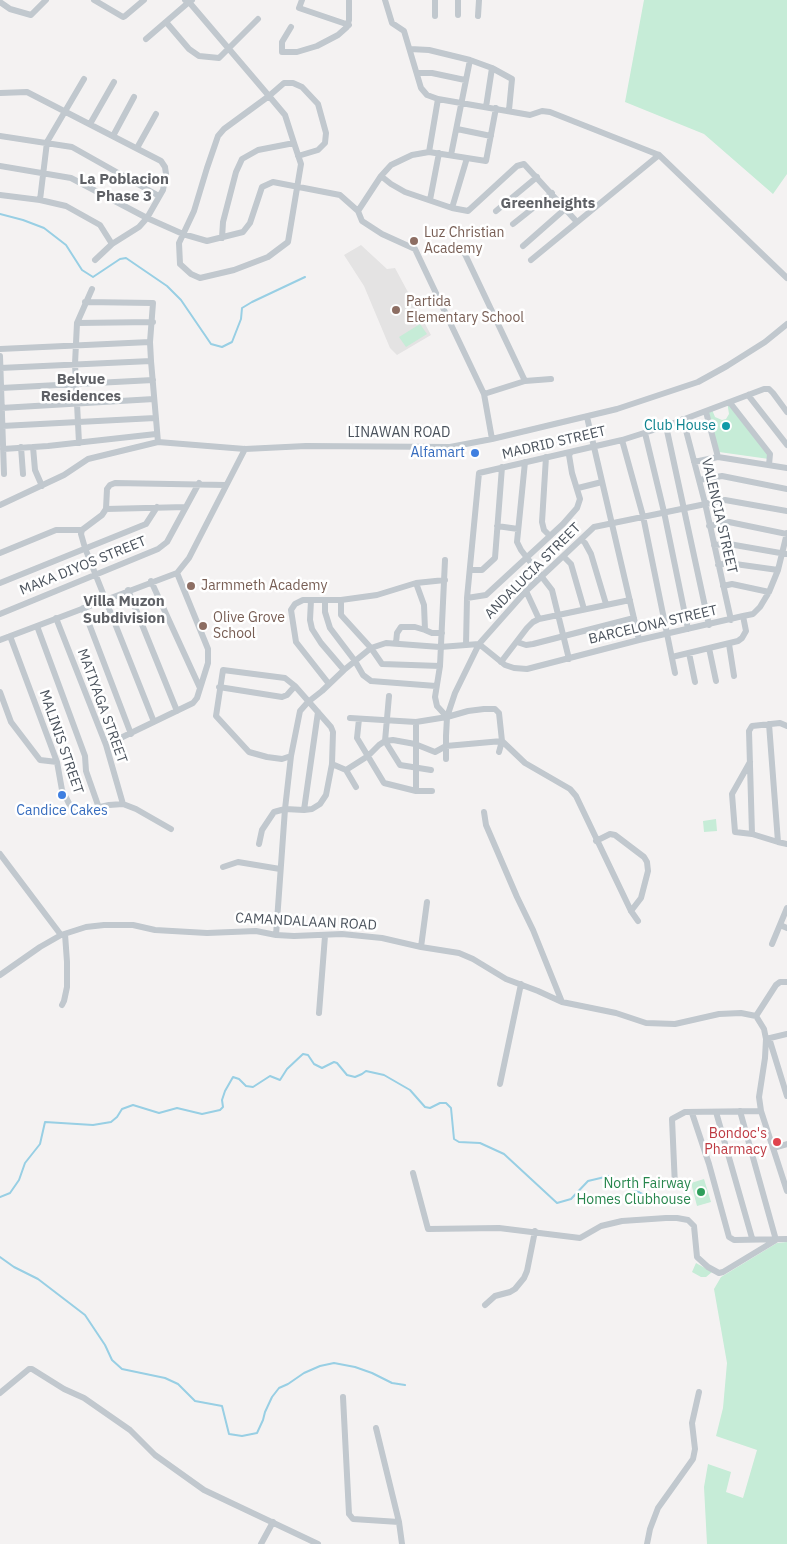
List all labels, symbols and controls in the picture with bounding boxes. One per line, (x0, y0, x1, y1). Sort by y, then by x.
district label: La Poblacion Phase 3 (79, 171, 169, 206)
district label: Greenheights (501, 195, 595, 213)
place label: Luz Christian Academy (424, 225, 504, 258)
marker: Luz Christian Academy (408, 235, 420, 247)
place label: Partida Elementary School (406, 294, 524, 326)
marker: Partida Elementary School (390, 304, 402, 316)
district label: Belvue Residences (41, 371, 121, 406)
place label: Club House (644, 418, 716, 434)
marker: Club House (720, 420, 732, 432)
street label: MADRID STREET (500, 423, 608, 463)
street label: LINAWAN ROAD (348, 425, 450, 441)
place label: Alfamart (410, 445, 465, 461)
marker: Alfamart (469, 447, 481, 459)
street label: VALENCIA STREET (698, 457, 740, 575)
street label: ANDALUCIA STREET (481, 519, 585, 623)
street label: MAKA DIYOS STREET (17, 533, 149, 599)
place label: Jarmmeth Academy (201, 578, 327, 594)
marker: Jarmmeth Academy (185, 580, 197, 592)
district label: Villa Muzon Subdivision (83, 593, 165, 628)
street label: BARCELONA STREET (587, 602, 719, 648)
place label: Olive Grove School (213, 610, 285, 642)
marker: Olive Grove School (197, 620, 209, 632)
street label: MATIYAGA STREET (74, 647, 130, 765)
street label: MALINIS STREET (35, 688, 87, 796)
marker: Candice Cakes (56, 789, 68, 801)
place label: Candice Cakes (16, 803, 108, 819)
street label: CAMANDALAAN ROAD (235, 910, 377, 934)
place label: Bondoc's Pharmacy (704, 1126, 767, 1158)
marker: Bondoc's Pharmacy (771, 1136, 783, 1148)
place label: North Fairway Homes Clubhouse (576, 1176, 691, 1208)
marker: North Fairway Homes Clubhouse (695, 1186, 707, 1198)

